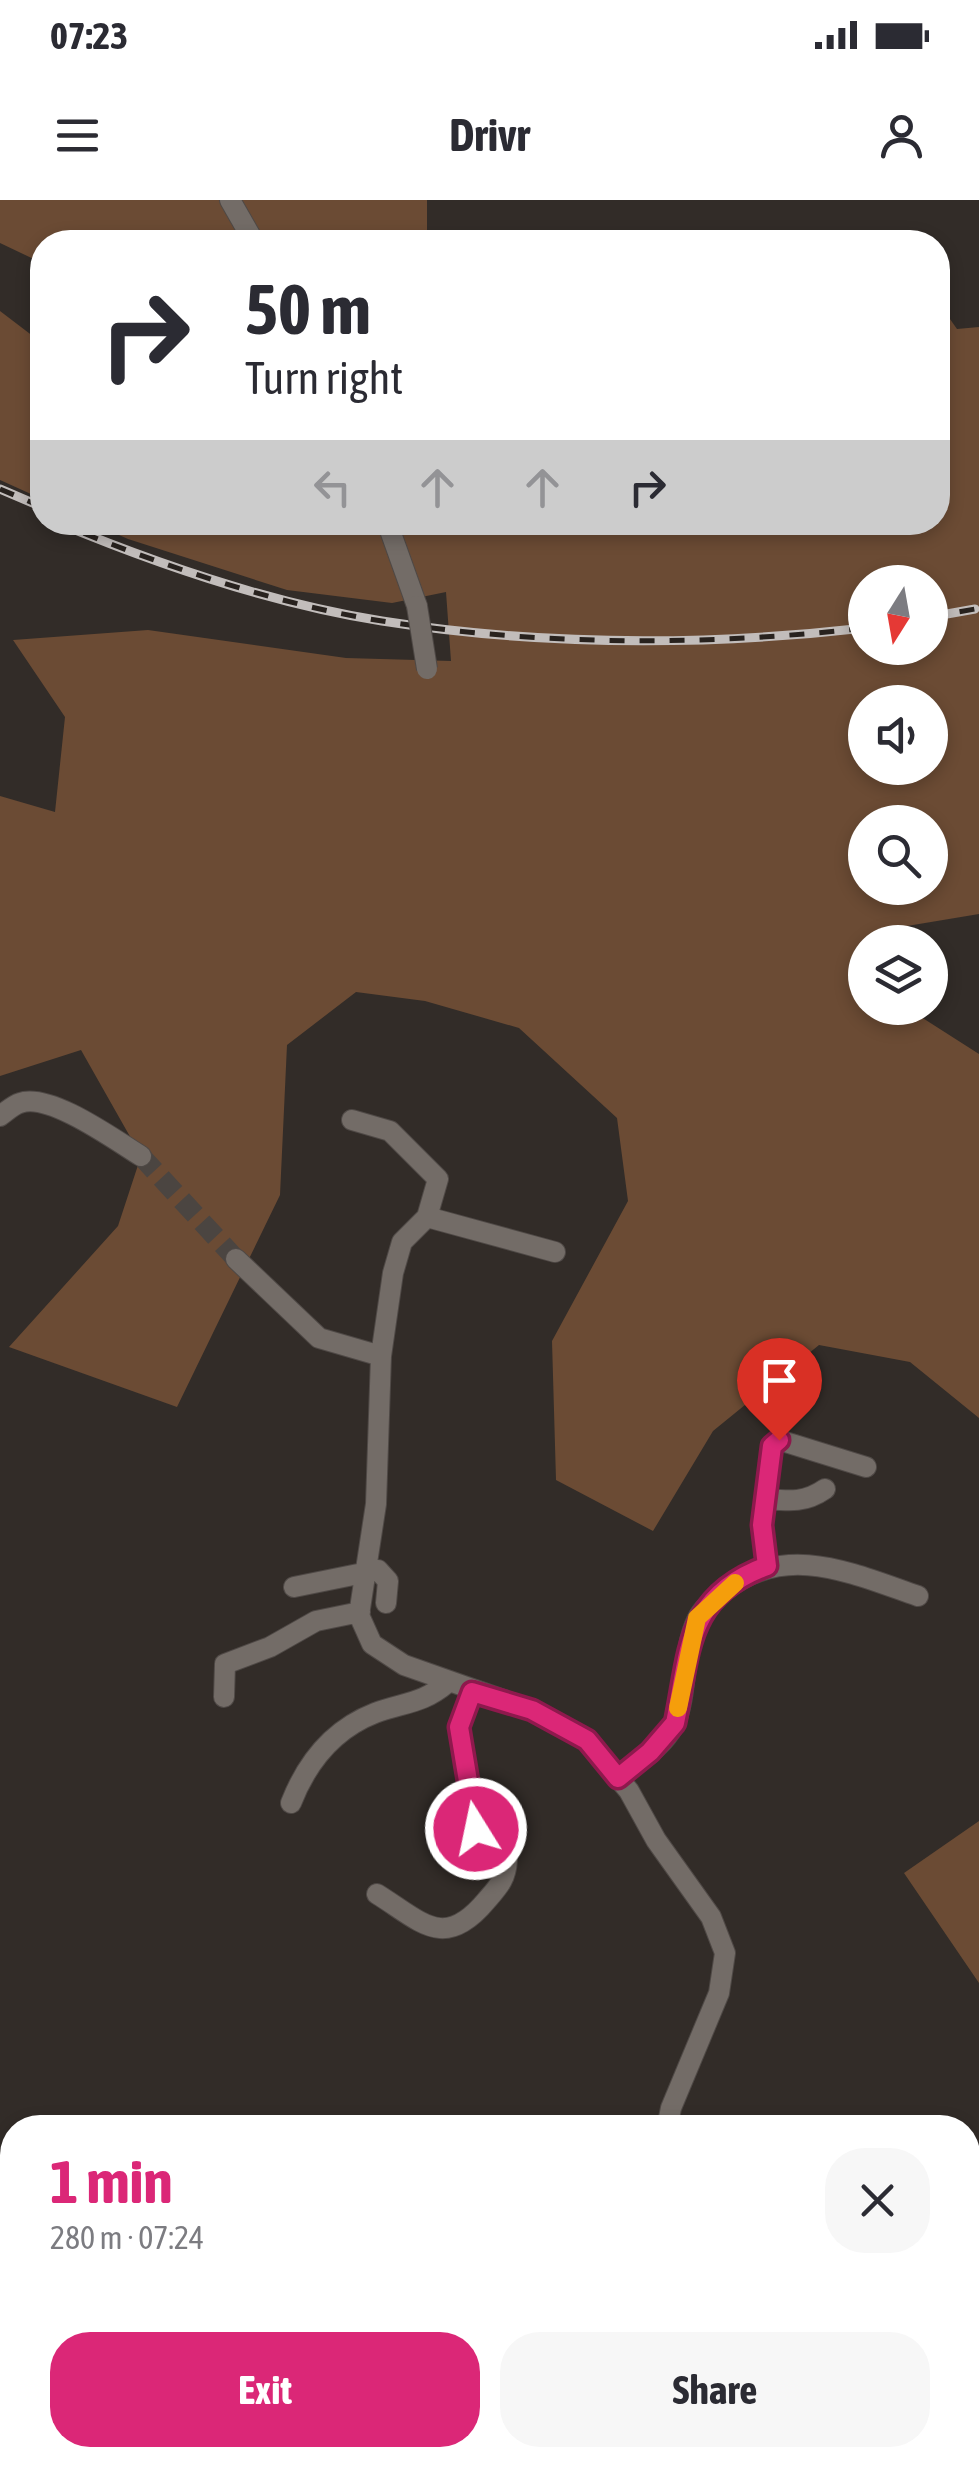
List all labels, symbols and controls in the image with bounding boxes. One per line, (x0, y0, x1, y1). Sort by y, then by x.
text: 07:23 (50, 14, 128, 57)
icon: menu (50, 108, 105, 163)
icon: person (874, 108, 929, 163)
text: Drivr (449, 109, 530, 161)
text: 50 m (245, 269, 371, 349)
icon: right (80, 270, 210, 400)
text: Turn right (245, 352, 403, 404)
icon: left (305, 460, 360, 515)
icon: ahead (410, 460, 465, 515)
icon: ahead (515, 460, 570, 515)
icon: right (620, 460, 675, 515)
north arrow (848, 565, 948, 665)
map controls (848, 565, 948, 1025)
button: sound (848, 685, 948, 785)
button: search (848, 805, 948, 905)
button: layers (848, 925, 948, 1025)
pin (737, 1338, 822, 1441)
icon: arrive (752, 1353, 807, 1408)
position arrow (424, 1777, 528, 1881)
text: 1 min (50, 2147, 173, 2216)
button: close (825, 2148, 930, 2253)
text: 280 m · 07:24 (50, 2219, 204, 2256)
button: Exit (50, 2332, 480, 2447)
button: Share (500, 2332, 930, 2447)

